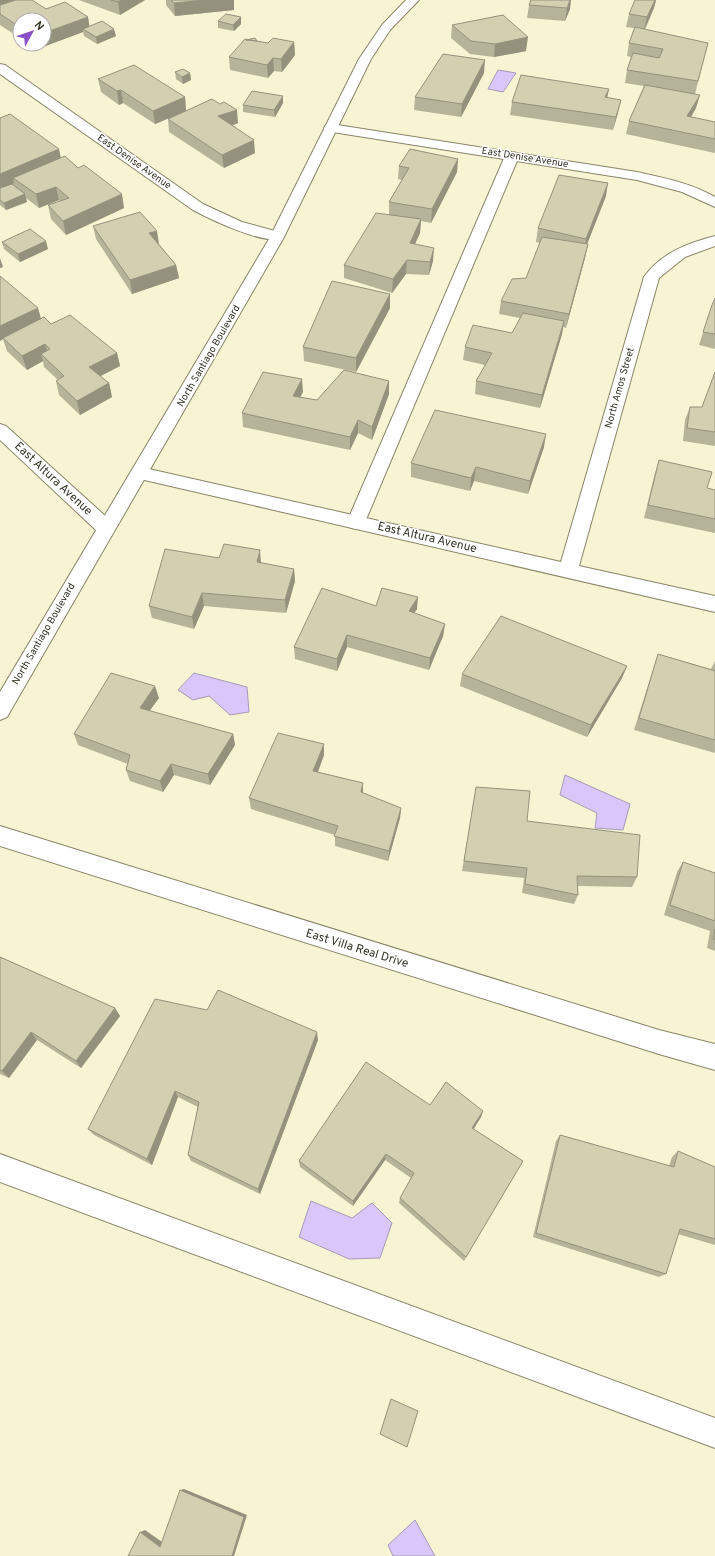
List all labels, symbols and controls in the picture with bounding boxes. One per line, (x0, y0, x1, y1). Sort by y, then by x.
north arrow (12, 12, 52, 52)
text: N (31, 19, 47, 34)
street label: East Denise Avenue (94, 132, 174, 192)
street label: East Denise Avenue (481, 145, 569, 171)
street label: North Santiago Boulevard (175, 303, 243, 409)
street label: North Amos Street (602, 346, 638, 430)
street label: East Altura Avenue (10, 439, 96, 519)
street label: East Altura Avenue (376, 519, 478, 557)
street label: North Santiago Boulevard (10, 581, 78, 687)
street label: East Villa Real Drive (304, 926, 410, 972)

